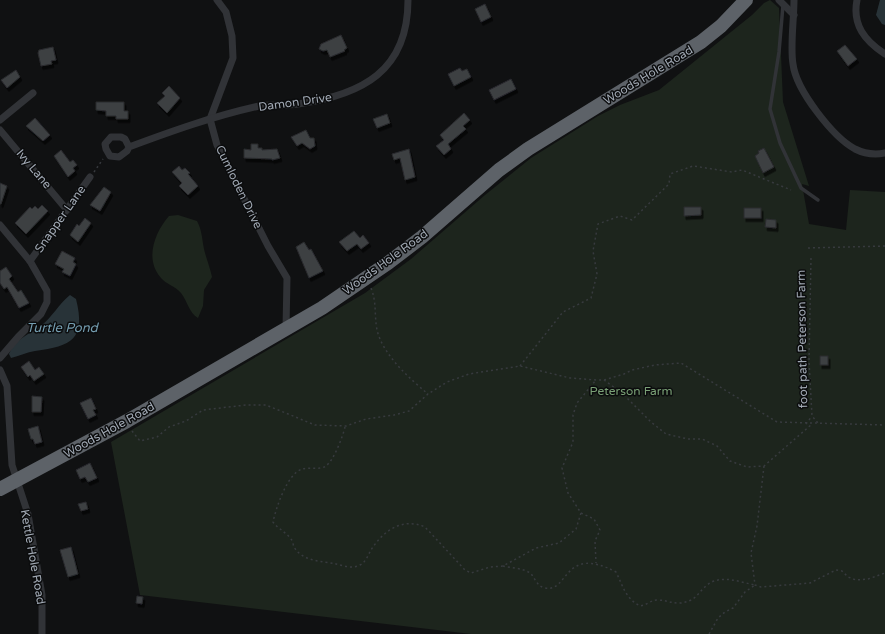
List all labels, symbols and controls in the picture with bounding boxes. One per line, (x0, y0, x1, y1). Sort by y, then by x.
street label: Woods Hole Road (601, 43, 695, 107)
street label: Damon Drive (257, 90, 333, 114)
street label: Cumloden Drive (213, 143, 265, 231)
street label: Ivy Lane (14, 146, 55, 192)
street label: Snapper Lane (32, 183, 88, 255)
street label: Woods Hole Road (340, 226, 430, 298)
street label: foot path Peterson Farm (794, 270, 810, 408)
water label: Turtle Pond (26, 320, 100, 336)
park label: Peterson Farm (590, 384, 672, 398)
street label: Woods Hole Road (61, 399, 157, 461)
street label: Kettle Hole Road (18, 508, 48, 606)

